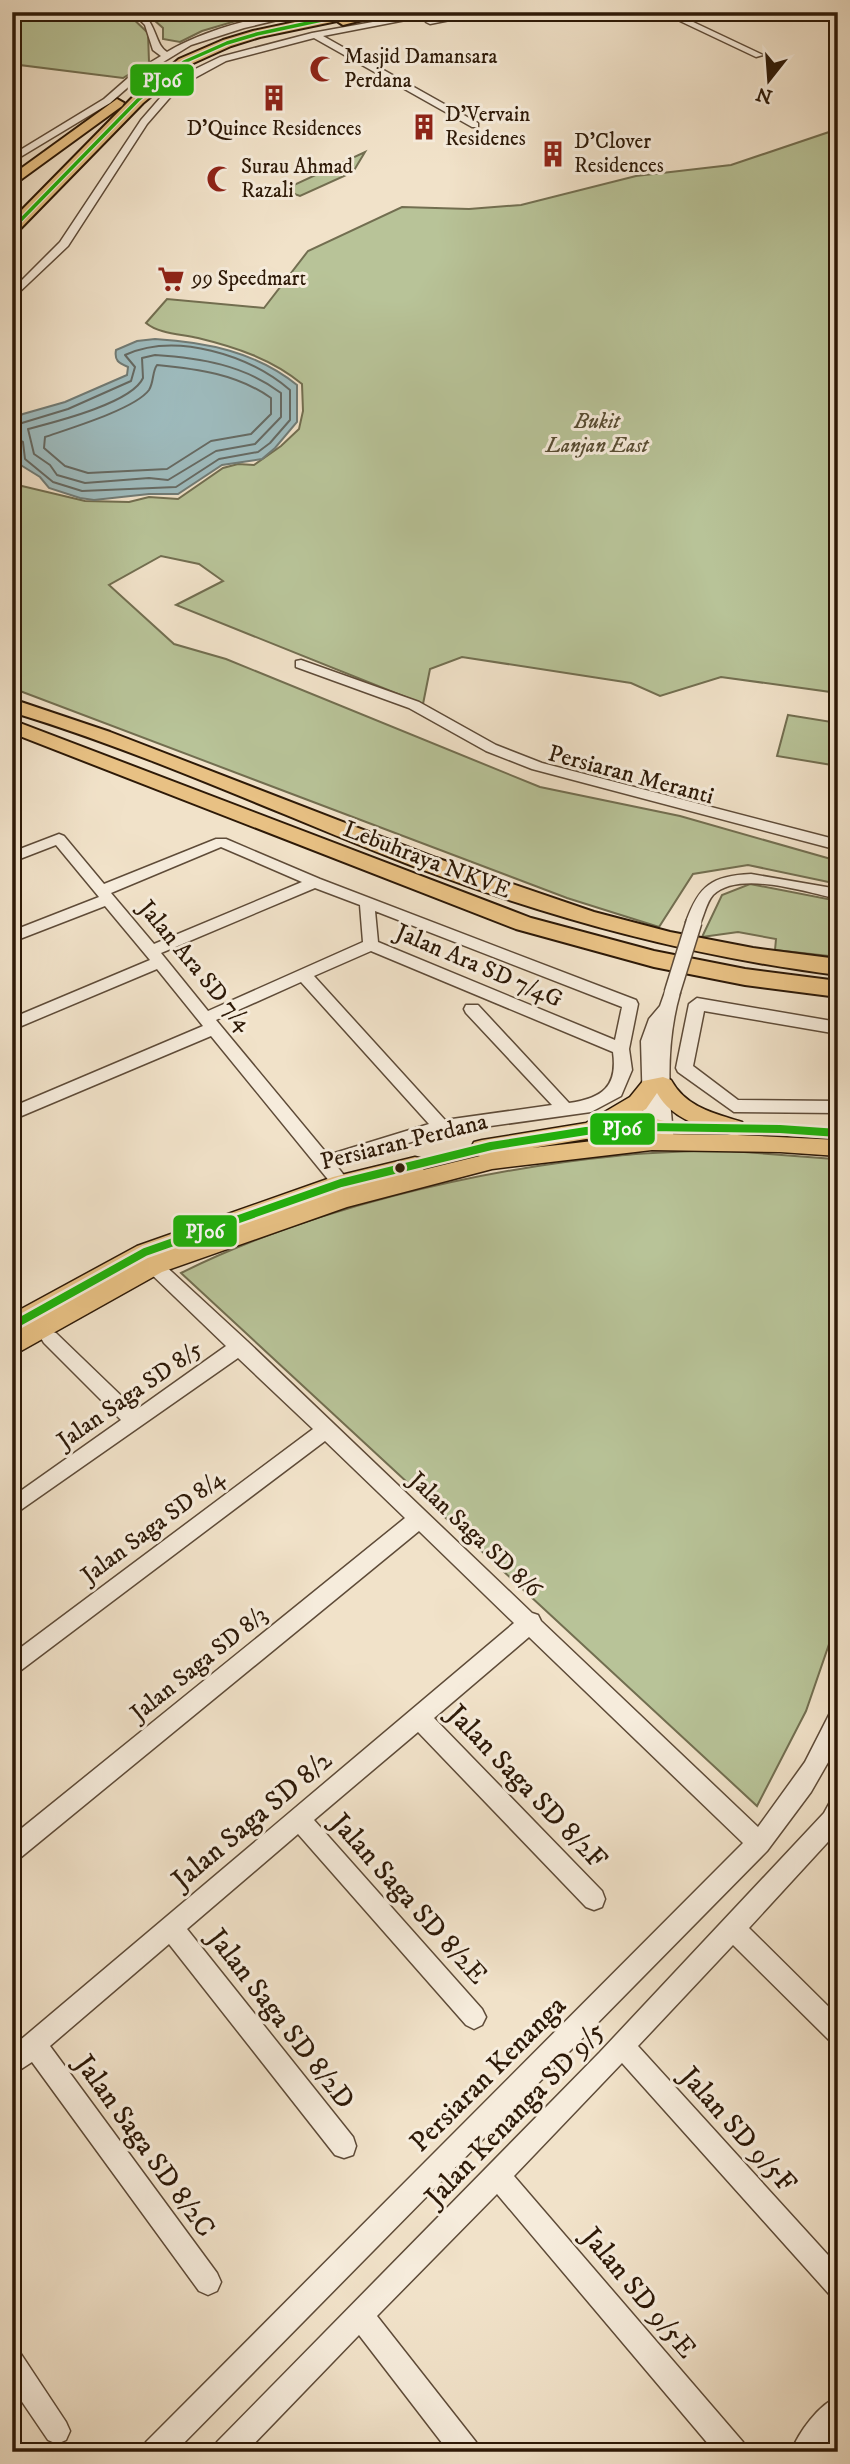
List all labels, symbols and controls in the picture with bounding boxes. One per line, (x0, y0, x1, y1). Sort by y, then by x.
place label: Masjid Damansara Perdana (344, 44, 498, 94)
north arrow (734, 46, 804, 116)
mosque icon: Masjid Damansara Perdana (308, 54, 338, 84)
line badge: PJ06 (129, 63, 195, 97)
text: PJ06 (143, 70, 183, 93)
text: N (753, 81, 775, 108)
building icon: D'Quince Residences (259, 83, 289, 113)
place label: D'Vervain Residenes (445, 102, 530, 152)
building icon: D'Vervain Residenes (409, 112, 439, 142)
place label: D'Quince Residences (186, 116, 362, 142)
place label: D'Clover Residences (574, 129, 664, 179)
building icon: D'Clover Residences (538, 139, 568, 169)
place label: Surau Ahmad Razali (241, 154, 354, 204)
mosque icon: Surau Ahmad Razali (205, 164, 235, 194)
supermarket icon: 99 Speedmart (156, 264, 186, 294)
place label: 99 Speedmart (191, 266, 306, 292)
park label: Bukit Lanjan East (545, 409, 650, 459)
street label: Persiaran Meranti (545, 738, 717, 812)
street label: Lebuhraya NKVE (339, 814, 515, 906)
street label: Jalan Ara SD 7/4 (130, 893, 259, 1038)
street label: Jalan Ara SD 7/4G (389, 917, 567, 1015)
street label: Persiaran Perdana (317, 1107, 491, 1177)
line badge: PJ06 (589, 1112, 656, 1146)
text: PJ06 (603, 1118, 643, 1141)
unlabelled marker (393, 1161, 407, 1175)
line badge: PJ06 (172, 1214, 238, 1248)
text: PJ06 (186, 1221, 226, 1244)
street label: Jalan Saga SD 8/5 (50, 1334, 208, 1457)
street label: Jalan Saga SD 8/4 (74, 1463, 231, 1592)
street label: Jalan Saga SD 8/6 (401, 1464, 549, 1605)
street label: Jalan Saga SD 8/3 (123, 1600, 273, 1730)
street label: Jalan Saga SD 8/2F (437, 1695, 614, 1877)
street label: Jalan Saga SD 8/2 (162, 1743, 339, 1899)
street label: Jalan Saga SD 8/2E (321, 1804, 495, 1992)
street label: Jalan Saga SD 8/2D (198, 1919, 362, 2116)
street label: Persiaran Kenanga (402, 1988, 574, 2160)
street label: Jalan Kenanga SD 9/5 (416, 2014, 612, 2216)
street label: Jalan Saga SD 8/2C (65, 2045, 223, 2244)
street label: Jalan SD 9/5F (670, 2057, 804, 2200)
street label: Jalan SD 9/5E (572, 2218, 704, 2366)

